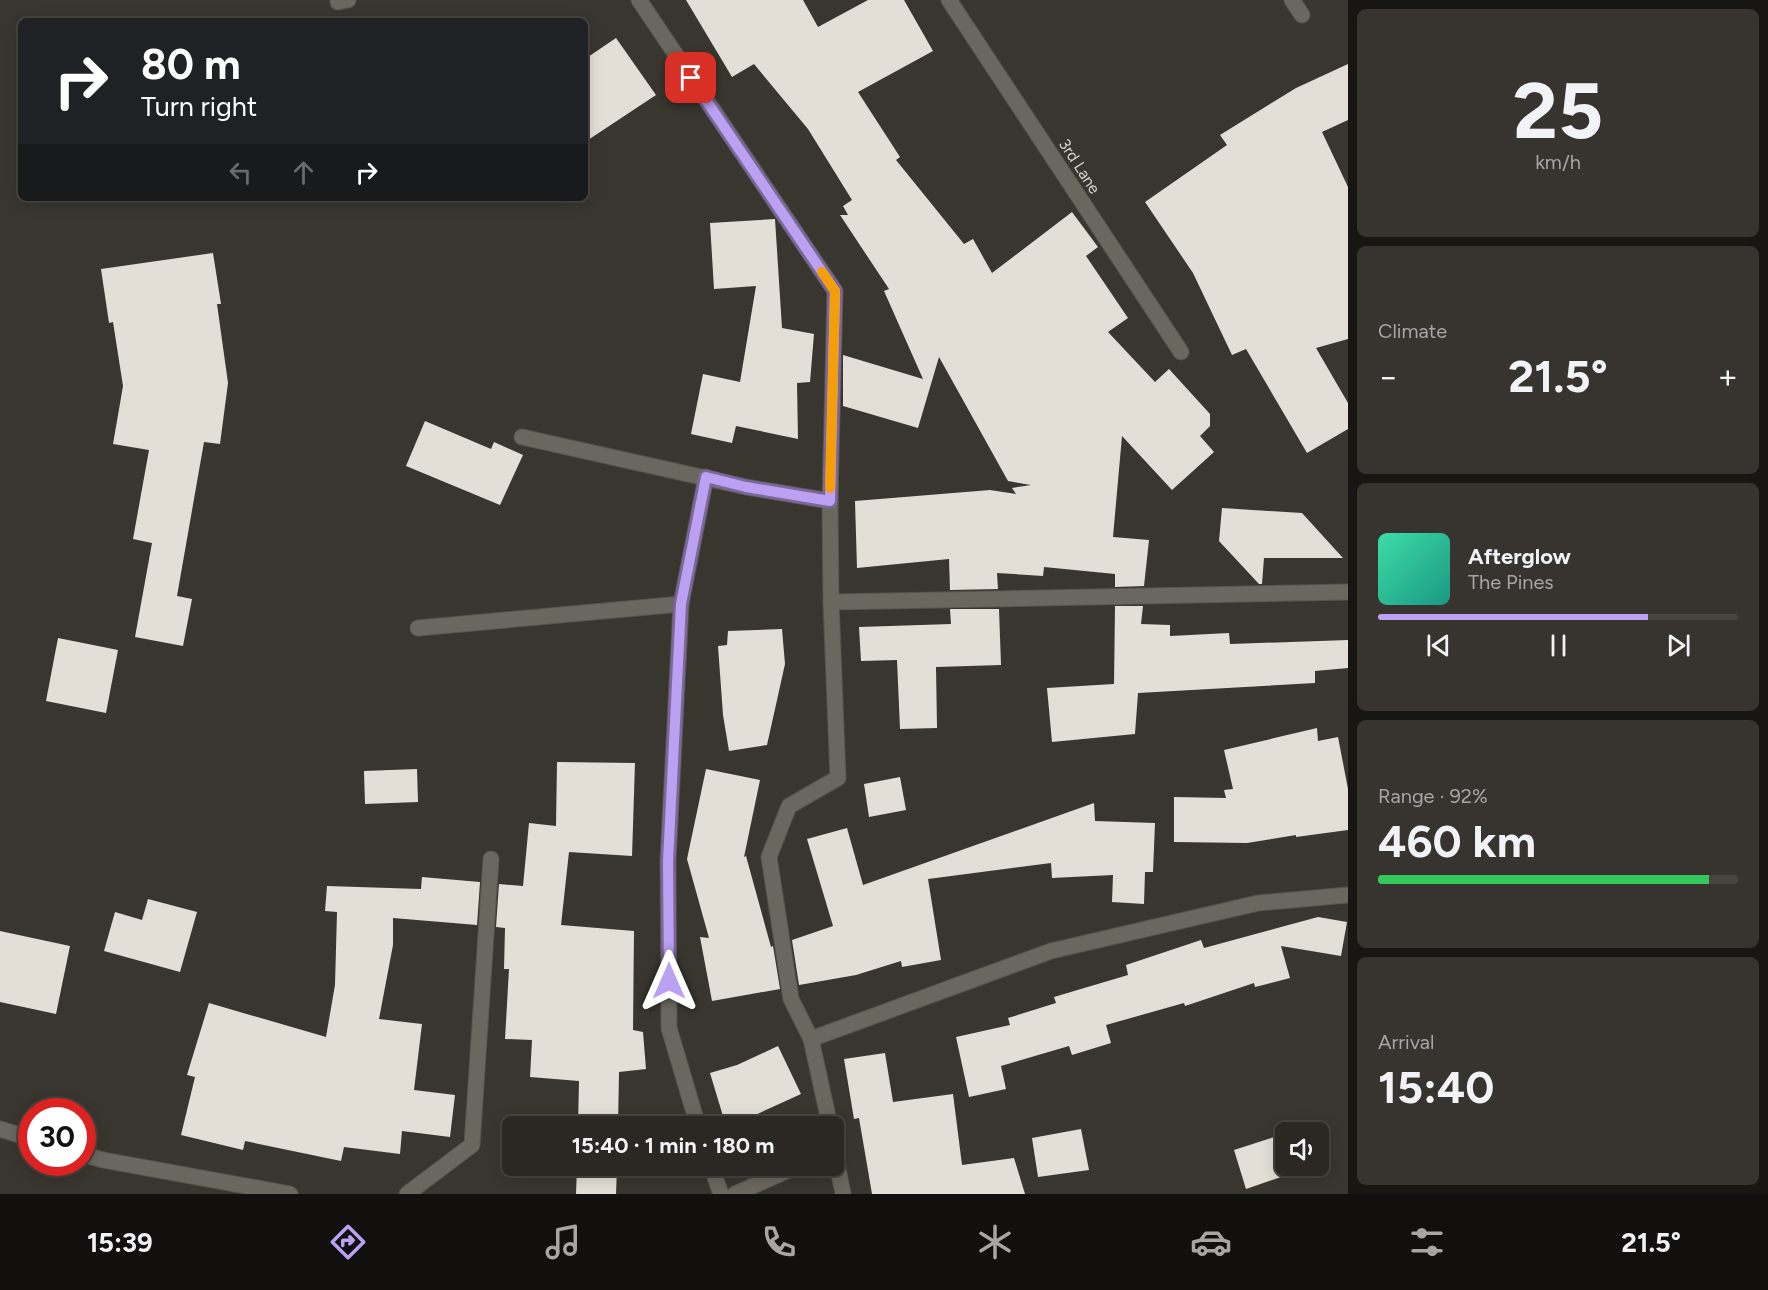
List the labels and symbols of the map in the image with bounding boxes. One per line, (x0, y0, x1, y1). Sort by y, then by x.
pin (665, 52, 716, 103)
street label: 3rd Lane (1055, 135, 1104, 197)
position arrow (637, 949, 701, 1013)
speed limit sign: 30 (18, 1098, 96, 1176)

